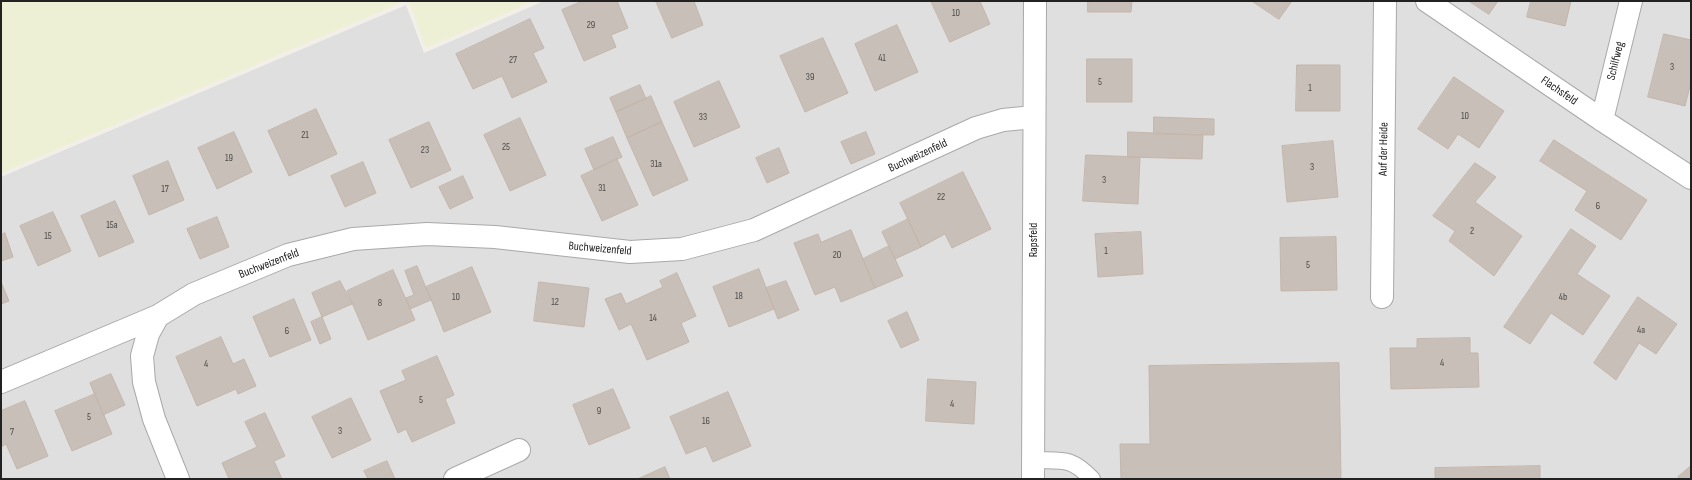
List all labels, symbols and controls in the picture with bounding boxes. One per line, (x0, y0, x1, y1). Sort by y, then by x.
house number: 10 (952, 7, 960, 19)
house number: 29 (587, 19, 595, 31)
street label: Schilfweg (1604, 40, 1628, 82)
house number: 41 (878, 52, 886, 64)
house number: 27 (509, 54, 517, 66)
house number: 3 (1670, 61, 1674, 73)
house number: 39 (806, 71, 814, 83)
street label: Flachsfeld (1538, 74, 1580, 108)
house number: 5 (1098, 76, 1102, 88)
house number: 1 (1308, 82, 1312, 94)
house number: 10 (1461, 110, 1469, 122)
house number: 33 (699, 111, 707, 123)
street label: Auf der Heide (1376, 122, 1392, 176)
house number: 21 (301, 129, 309, 141)
street label: Buchweizenfeld (886, 136, 950, 176)
house number: 25 (502, 141, 510, 153)
house number: 23 (421, 144, 429, 156)
house number: 19 (225, 152, 233, 164)
house number: 31a (650, 158, 662, 170)
house number: 3 (1310, 161, 1314, 173)
house number: 3 (1102, 174, 1106, 186)
house number: 31 (598, 182, 606, 194)
house number: 17 (161, 183, 169, 195)
house number: 22 (937, 191, 945, 203)
house number: 6 (1596, 200, 1600, 212)
house number: 15a (106, 219, 118, 231)
street label: Rapsfeld (1027, 223, 1041, 257)
house number: 2 (1470, 225, 1474, 237)
house number: 15 (44, 230, 52, 242)
street label: Buchweizenfeld (568, 239, 632, 259)
house number: 1 (1104, 245, 1108, 257)
street label: Buchweizenfeld (237, 246, 301, 282)
house number: 20 (833, 249, 841, 261)
house number: 5 (1306, 259, 1310, 271)
house number: 18 (735, 290, 743, 302)
house number: 10 (452, 291, 460, 303)
house number: 4b (1559, 291, 1567, 303)
house number: 12 (551, 296, 559, 308)
house number: 8 (378, 297, 382, 309)
house number: 14 (649, 312, 657, 324)
house number: 4a (1637, 324, 1645, 336)
house number: 6 (285, 325, 289, 337)
house number: 4 (1440, 357, 1444, 369)
house number: 4 (204, 358, 208, 370)
house number: 5 (419, 394, 423, 406)
house number: 4 (950, 398, 954, 410)
house number: 9 (597, 405, 601, 417)
house number: 5 (87, 411, 91, 423)
house number: 16 (702, 415, 710, 427)
house number: 3 (338, 425, 342, 437)
house number: 7 (10, 426, 14, 438)

